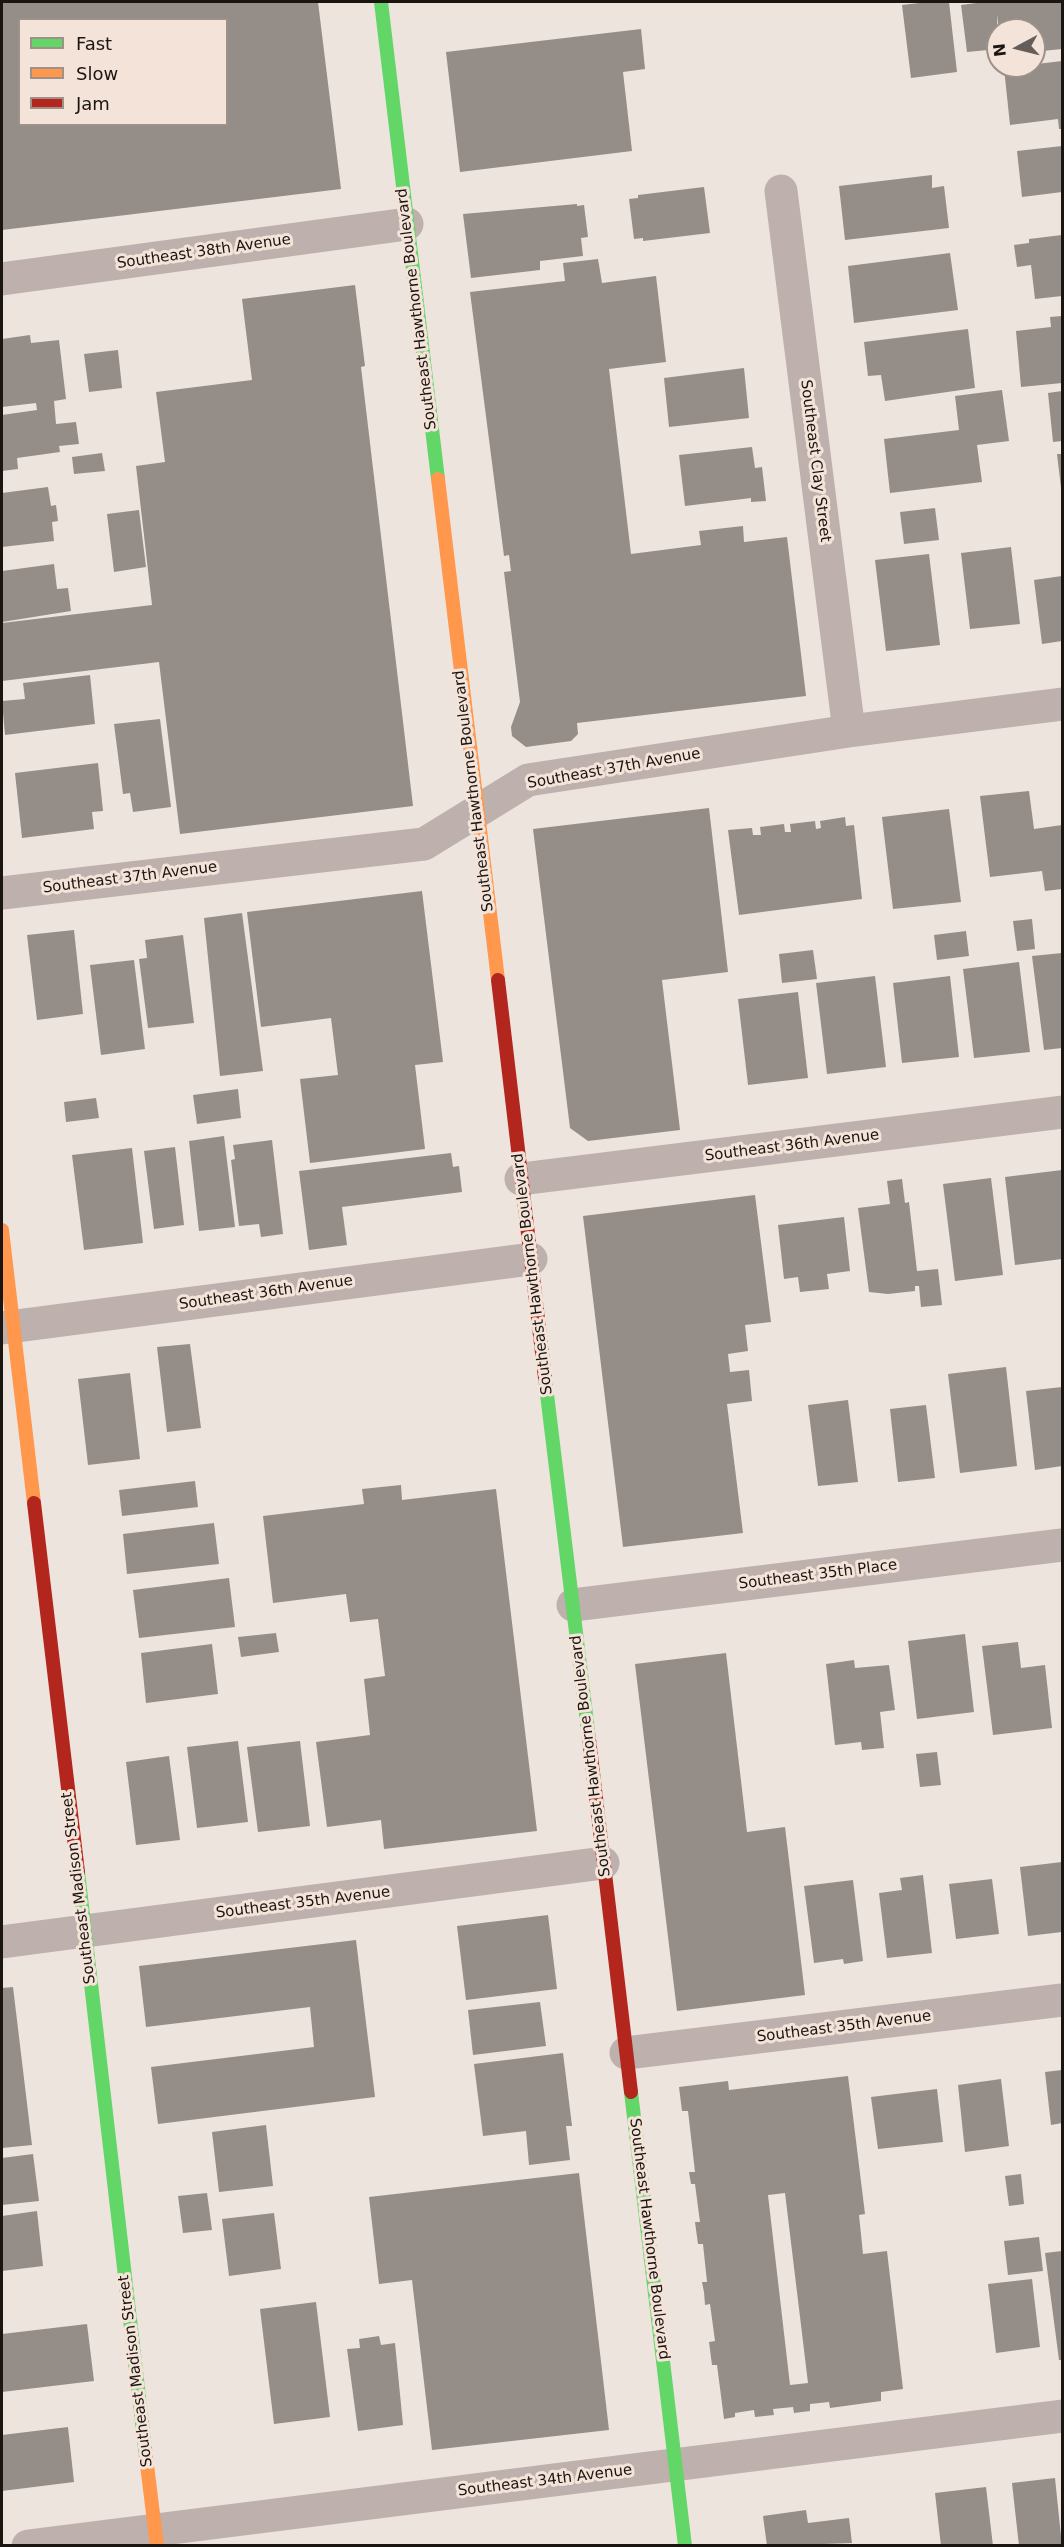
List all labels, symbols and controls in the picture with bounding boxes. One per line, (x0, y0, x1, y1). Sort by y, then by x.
legend (18, 18, 228, 126)
north arrow (986, 18, 1046, 78)
text: Fast (76, 33, 112, 54)
text: N (989, 42, 1010, 58)
text: Slow (76, 63, 118, 84)
text: Jam (76, 93, 110, 114)
street label: Southeast Hawthorne Boulevard (393, 187, 441, 431)
street label: Southeast 38th Avenue (116, 231, 292, 273)
street label: Southeast Clay Street (796, 379, 834, 543)
street label: Southeast Hawthorne Boulevard (450, 669, 498, 913)
street label: Southeast 37th Avenue (526, 745, 702, 793)
street label: Southeast 37th Avenue (42, 858, 218, 898)
street label: Southeast 36th Avenue (704, 1126, 880, 1166)
street label: Southeast Hawthorne Boulevard (509, 1152, 557, 1396)
street label: Southeast 36th Avenue (178, 1272, 354, 1314)
street label: Southeast 35th Place (738, 1556, 898, 1594)
street label: Southeast Hawthorne Boulevard (567, 1634, 615, 1878)
street label: Southeast Madison Street (58, 1791, 100, 1985)
street label: Southeast 35th Avenue (215, 1883, 391, 1923)
street label: Southeast 35th Avenue (756, 2007, 932, 2047)
street label: Southeast Hawthorne Boulevard (625, 2117, 673, 2361)
street label: Southeast Madison Street (115, 2274, 157, 2468)
street label: Southeast 34th Avenue (457, 2461, 633, 2501)

